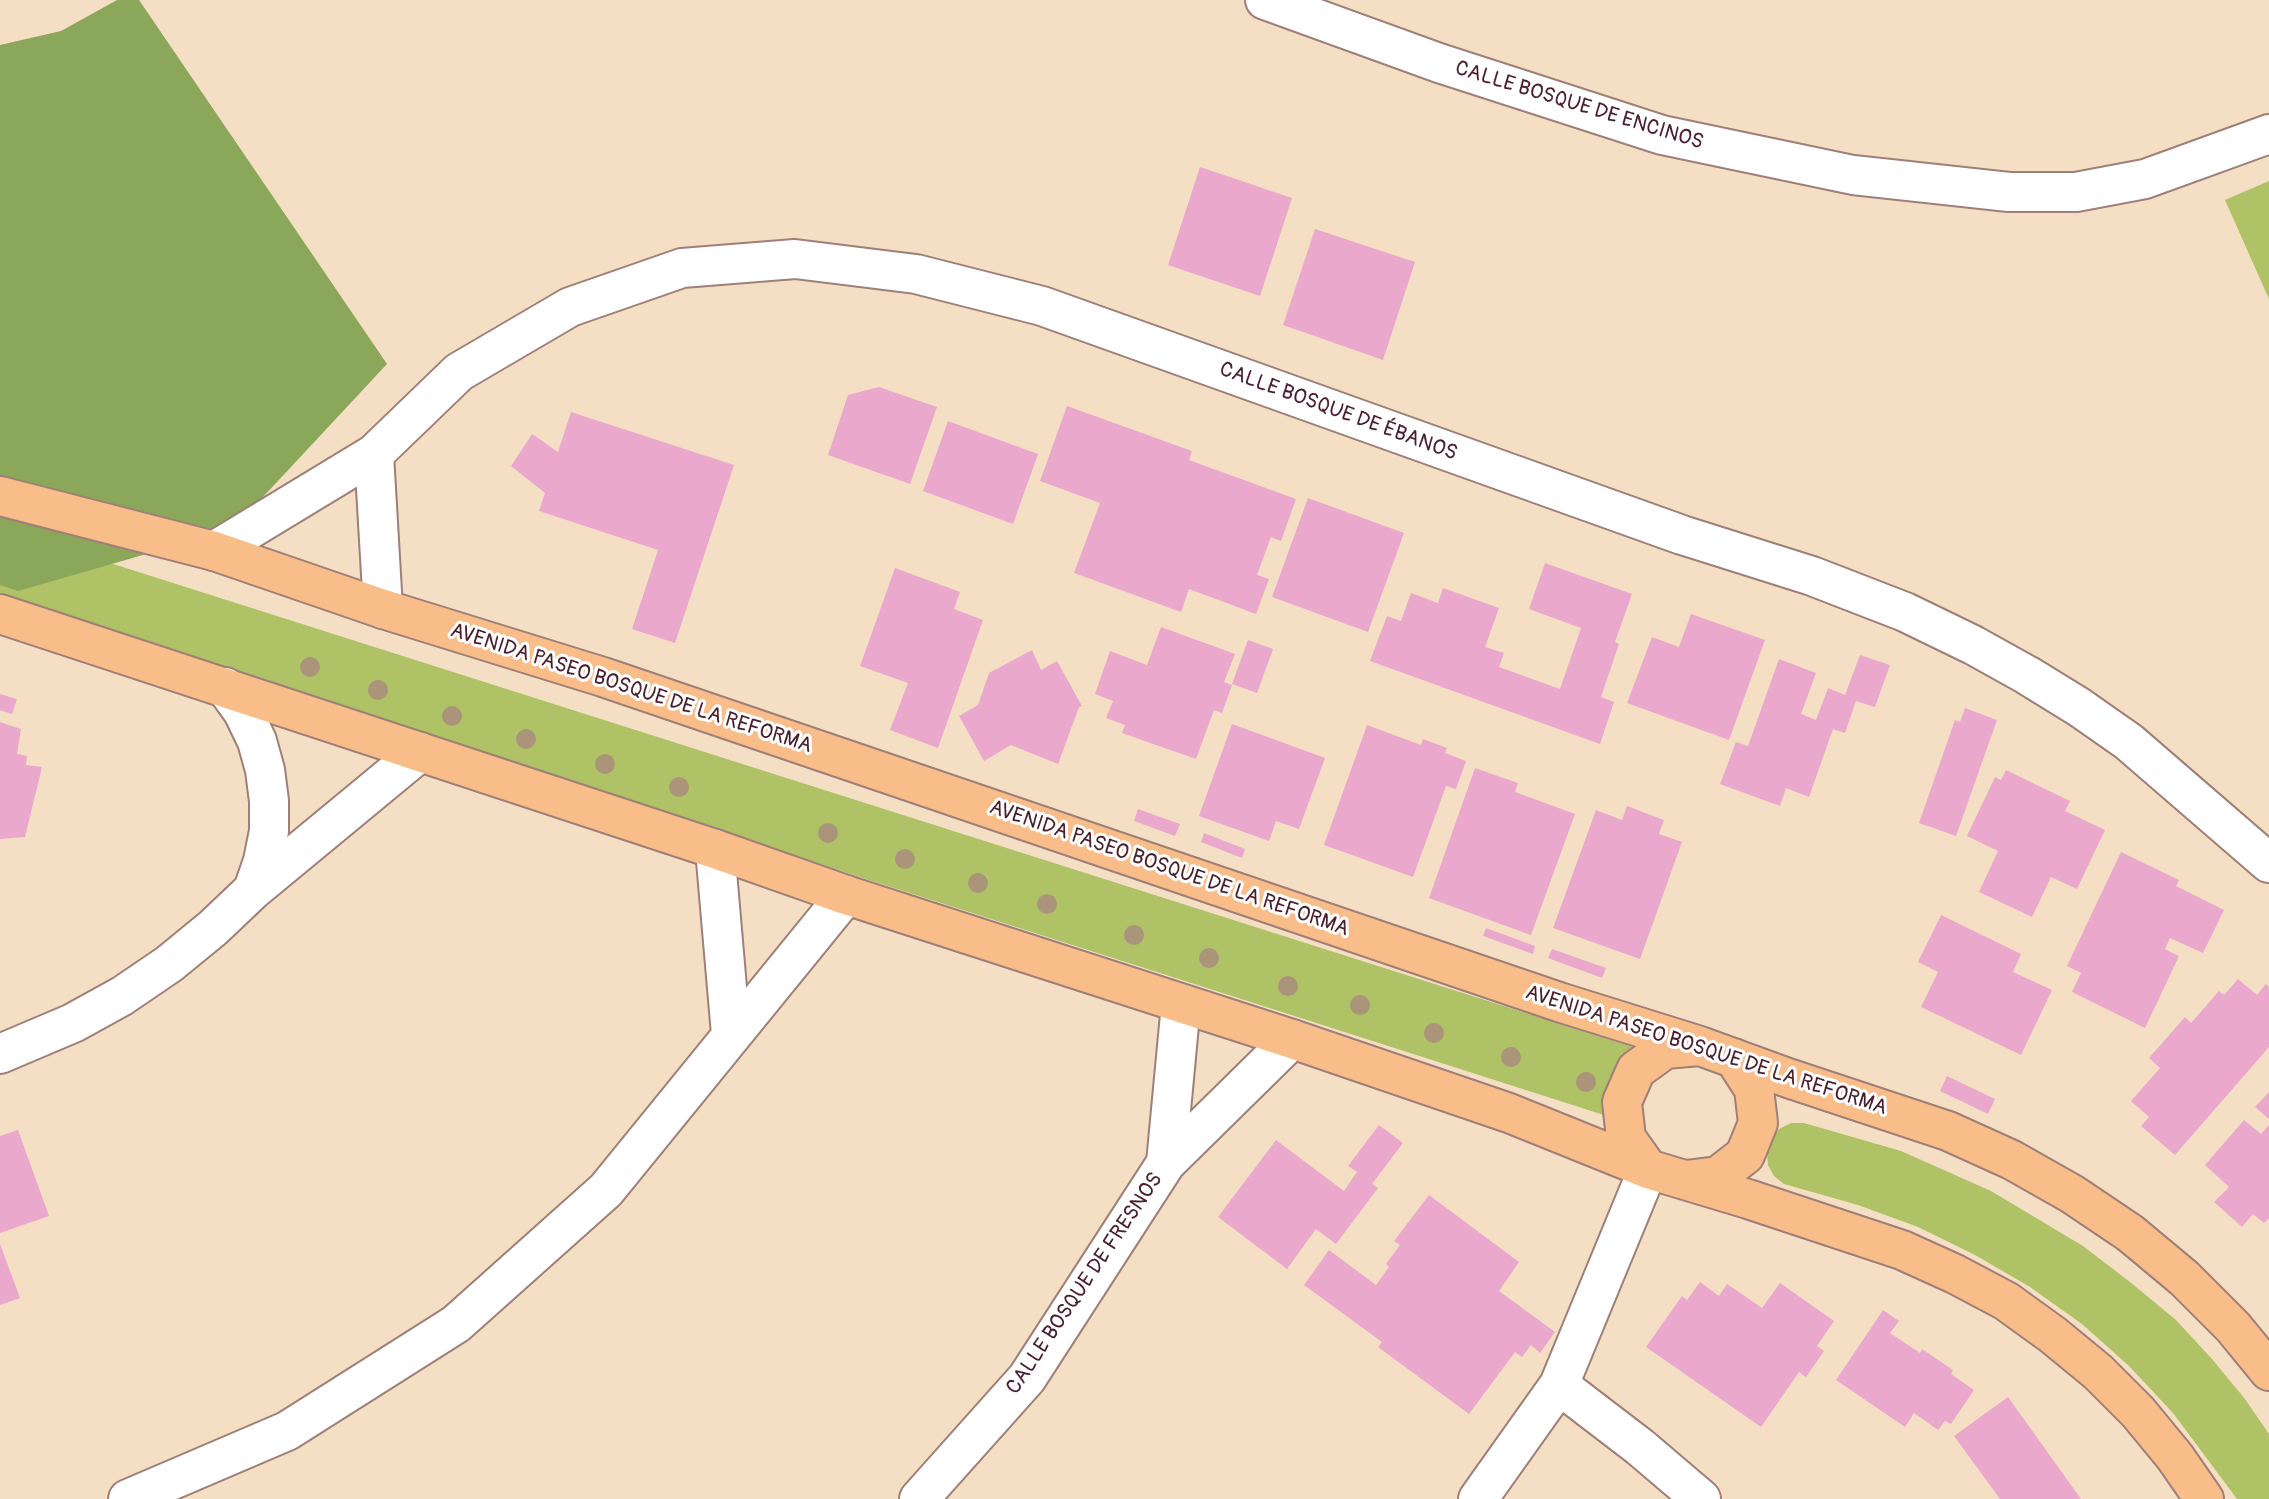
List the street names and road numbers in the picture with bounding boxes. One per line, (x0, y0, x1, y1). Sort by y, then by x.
street label: CALLE BOSQUE DE ENCINOS (1452, 56, 1706, 156)
street label: CALLE BOSQUE DE ÉBANOS (1216, 357, 1460, 467)
street label: AVENIDA PASEO BOSQUE DE LA REFORMA (447, 619, 815, 759)
street label: AVENIDA PASEO BOSQUE DE LA REFORMA (986, 795, 1352, 943)
street label: AVENIDA PASEO BOSQUE DE LA REFORMA (1522, 981, 1890, 1121)
street label: CALLE BOSQUE DE FRESNOS (1001, 1168, 1169, 1400)

